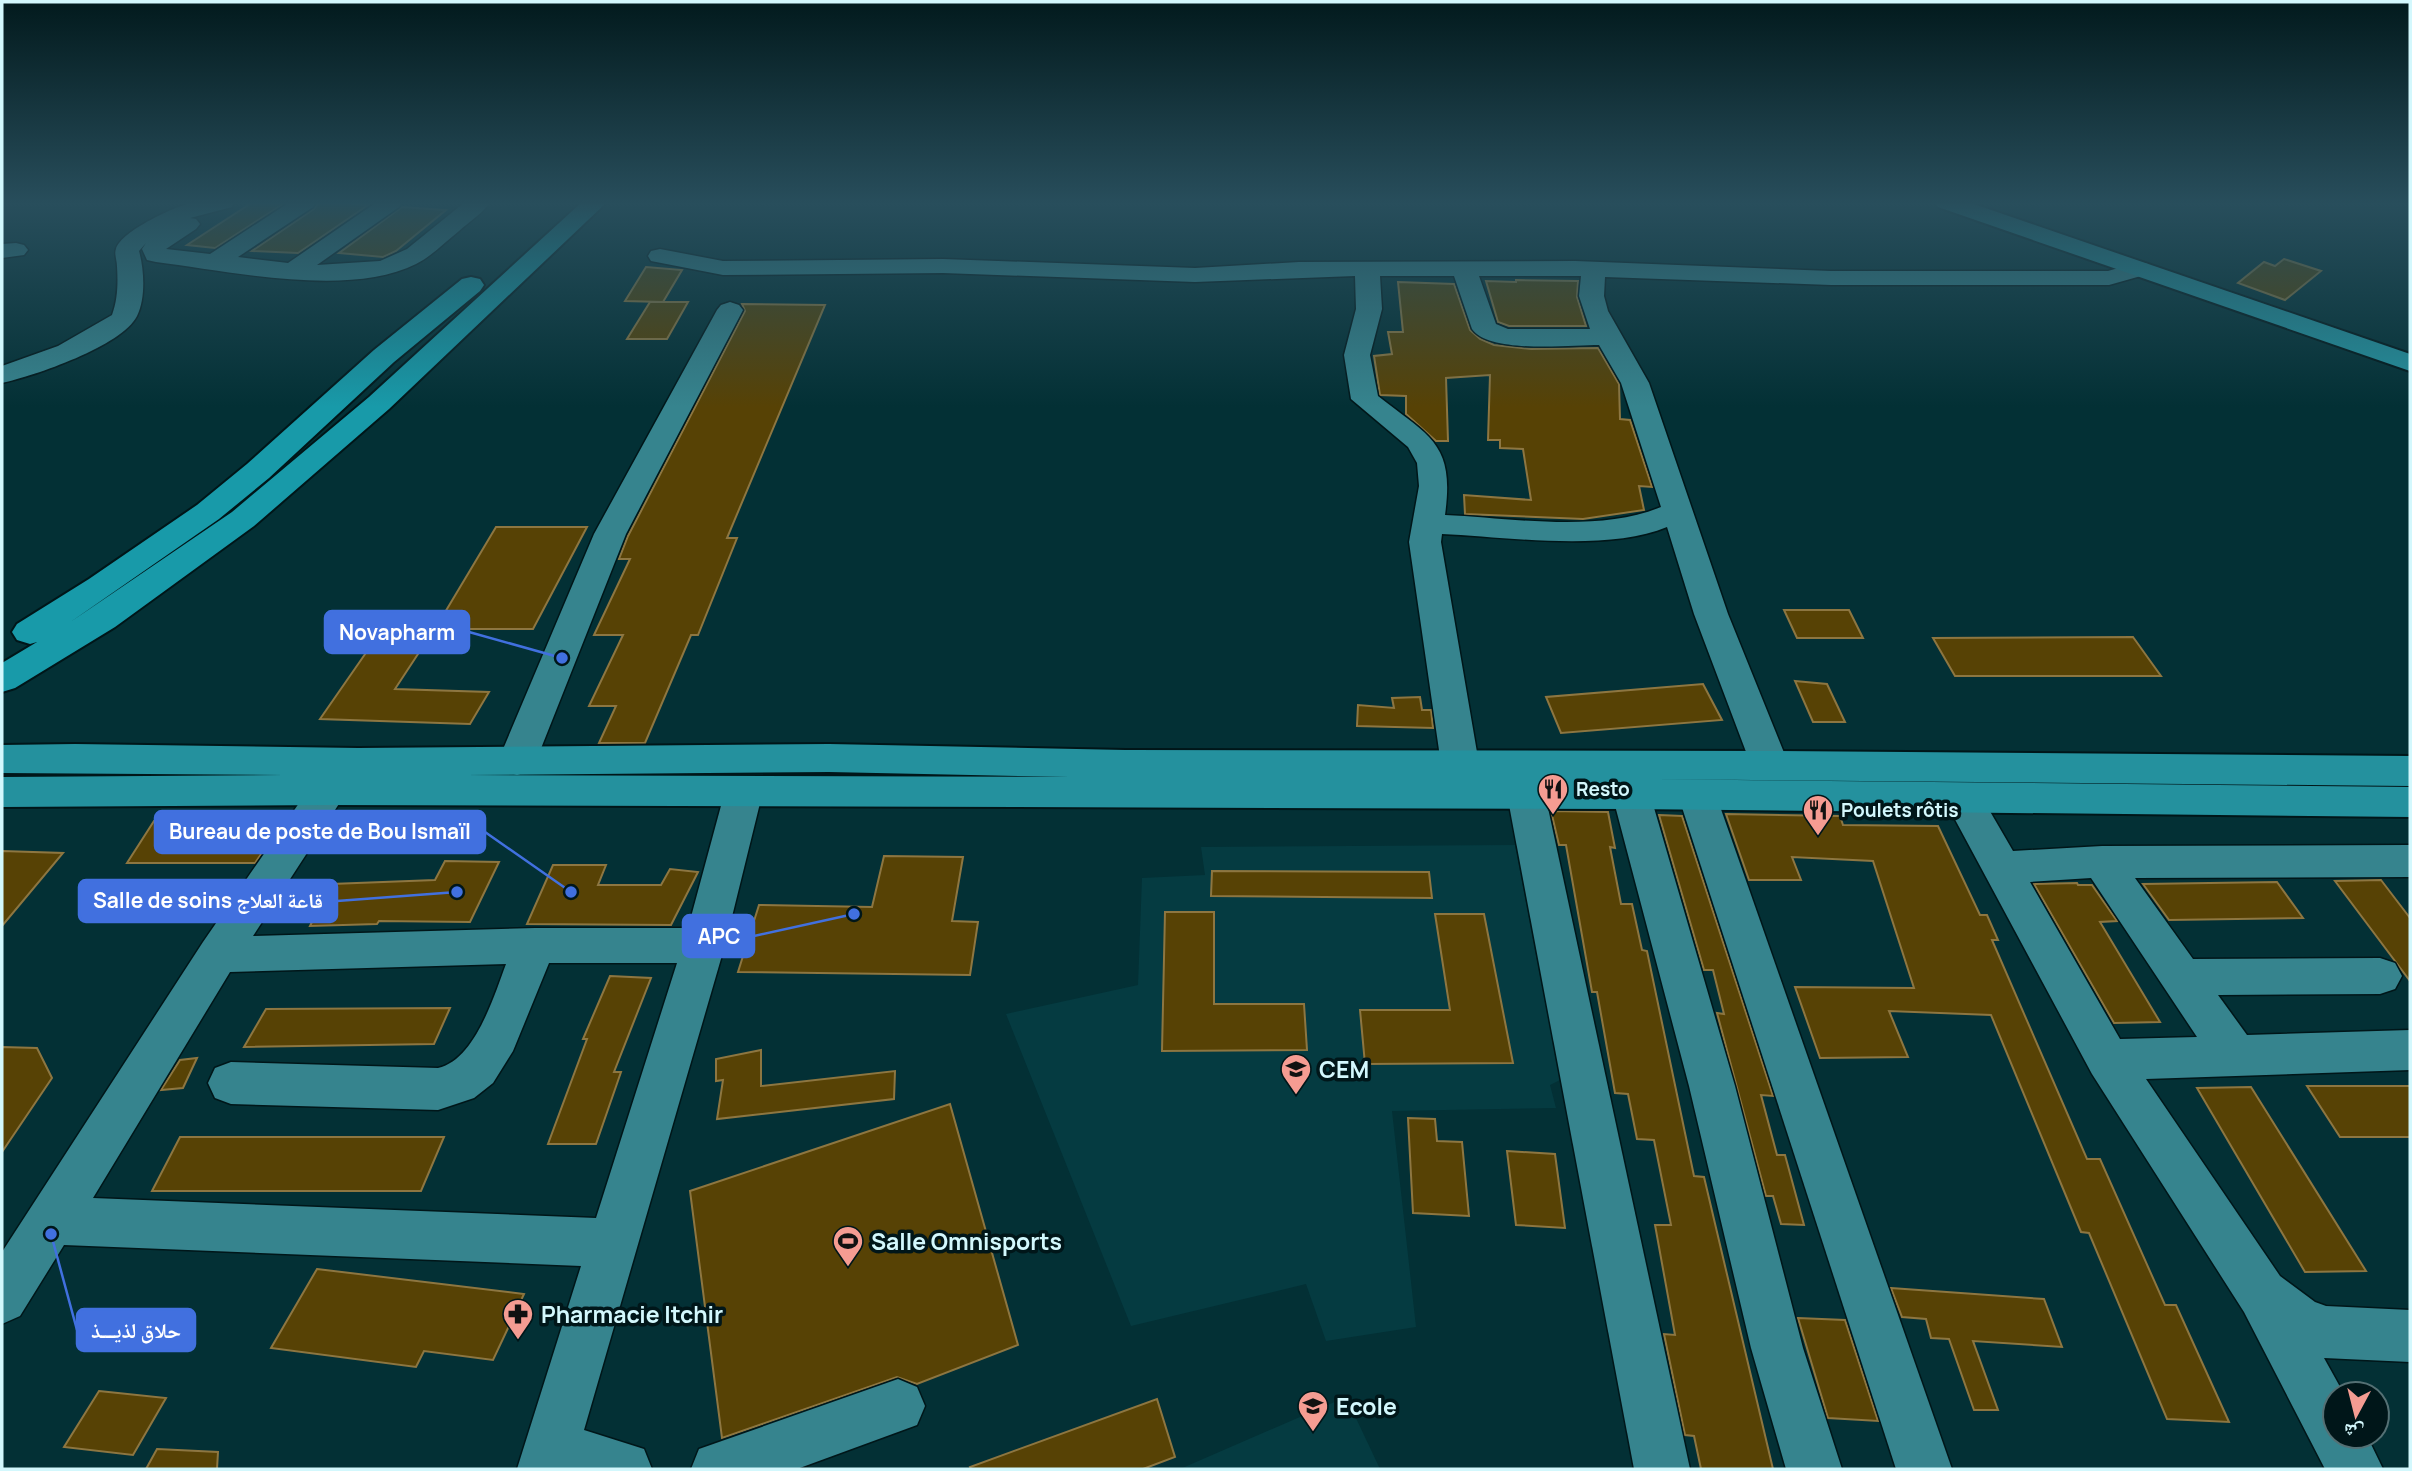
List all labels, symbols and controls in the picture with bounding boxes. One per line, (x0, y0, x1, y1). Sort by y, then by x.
callout: Novapharm (325, 611, 469, 653)
text: Novapharm (339, 618, 455, 646)
restaurant icon: Resto (1536, 772, 1570, 816)
place label: Resto (1576, 776, 1630, 802)
restaurant icon: Poulets rôtis (1801, 793, 1835, 837)
place label: Poulets rôtis (1841, 797, 1959, 823)
callout: Bureau de poste de Bou Ismaïl (155, 811, 485, 853)
text: Bureau de poste de Bou Ismaïl (169, 817, 471, 845)
callout: Salle de soins قاعة العلاج (79, 880, 337, 922)
text: Salle de soins قاعة العلاج (93, 886, 323, 914)
callout: APC (683, 915, 754, 957)
text: APC (698, 922, 741, 950)
school or university icon: CEM (1279, 1052, 1313, 1096)
place label: CEM (1319, 1053, 1369, 1085)
sports icon: Salle Omnisports (831, 1224, 865, 1268)
place label: Salle Omnisports (871, 1225, 1062, 1257)
pharmacy icon: Pharmacie Itchir (501, 1297, 535, 1341)
place label: Pharmacie Itchir (541, 1298, 723, 1330)
callout: حلاق لذيـــذ (77, 1309, 195, 1351)
text: حلاق لذيـــذ (91, 1316, 181, 1344)
north arrow (2321, 1380, 2391, 1450)
school or university icon: Ecole (1296, 1389, 1330, 1433)
place label: Ecole (1336, 1390, 1397, 1422)
text: ش (2342, 1418, 2366, 1446)

